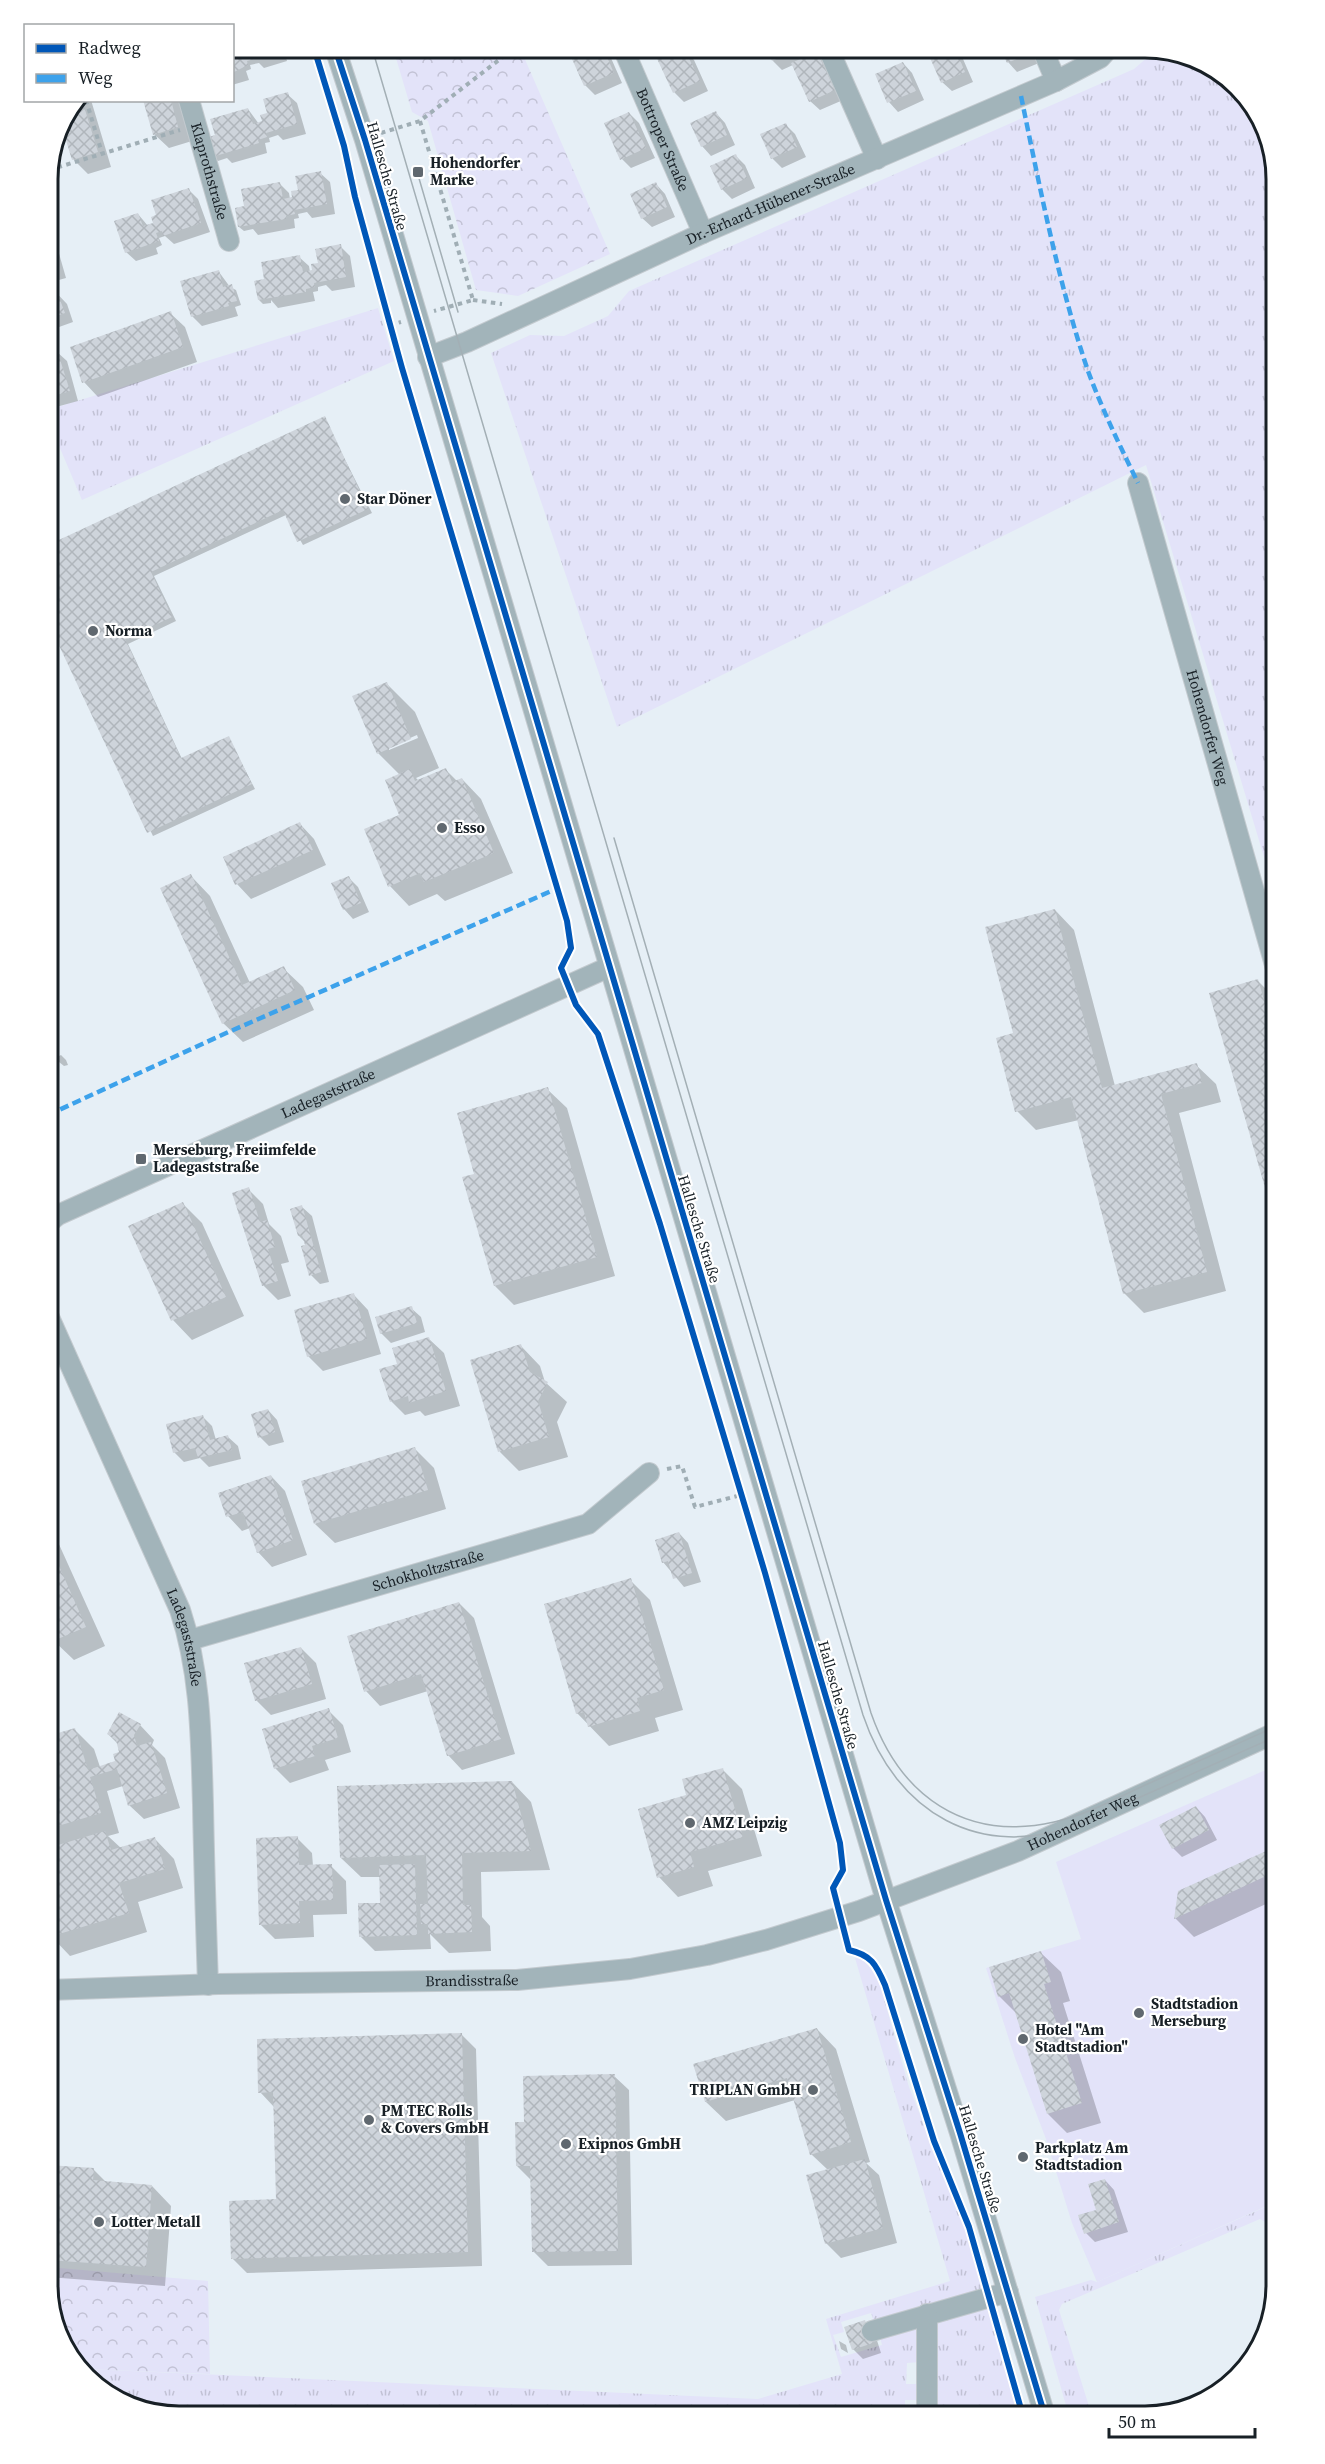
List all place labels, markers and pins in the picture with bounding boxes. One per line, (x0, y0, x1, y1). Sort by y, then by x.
place label: Hohendorfer Marke (430, 152, 520, 190)
marker: Hohendorfer Marke (411, 165, 425, 179)
place label: Star Döner (357, 488, 432, 509)
marker: Star Döner (338, 492, 352, 506)
place label: Norma (105, 620, 153, 641)
marker: Norma (86, 624, 100, 638)
place label: Esso (454, 817, 486, 838)
marker: Esso (435, 821, 449, 835)
place label: Merseburg, Freiimfelde Ladegaststraße (153, 1139, 316, 1177)
marker: Merseburg, Freiimfelde Ladegaststraße (134, 1152, 148, 1166)
place label: AMZ Leipzig (702, 1812, 787, 1833)
marker: AMZ Leipzig (683, 1816, 697, 1830)
place label: Stadtstadion Merseburg (1151, 1993, 1238, 2031)
marker: Stadtstadion Merseburg (1132, 2006, 1146, 2020)
place label: Hotel "Am Stadtstadion" (1035, 2019, 1128, 2057)
marker: Hotel "Am Stadtstadion" (1016, 2032, 1030, 2046)
place label: TRIPLAN GmbH (689, 2079, 801, 2100)
marker: TRIPLAN GmbH (806, 2083, 820, 2097)
place label: PM TEC Rolls & Covers GmbH (381, 2100, 489, 2138)
marker: PM TEC Rolls & Covers GmbH (362, 2113, 376, 2127)
place label: Exipnos GmbH (578, 2133, 681, 2154)
marker: Exipnos GmbH (559, 2137, 573, 2151)
place label: Parkplatz Am Stadtstadion (1035, 2137, 1129, 2175)
marker: Parkplatz Am Stadtstadion (1016, 2150, 1030, 2164)
place label: Lotter Metall (111, 2211, 201, 2232)
marker: Lotter Metall (92, 2215, 106, 2229)

